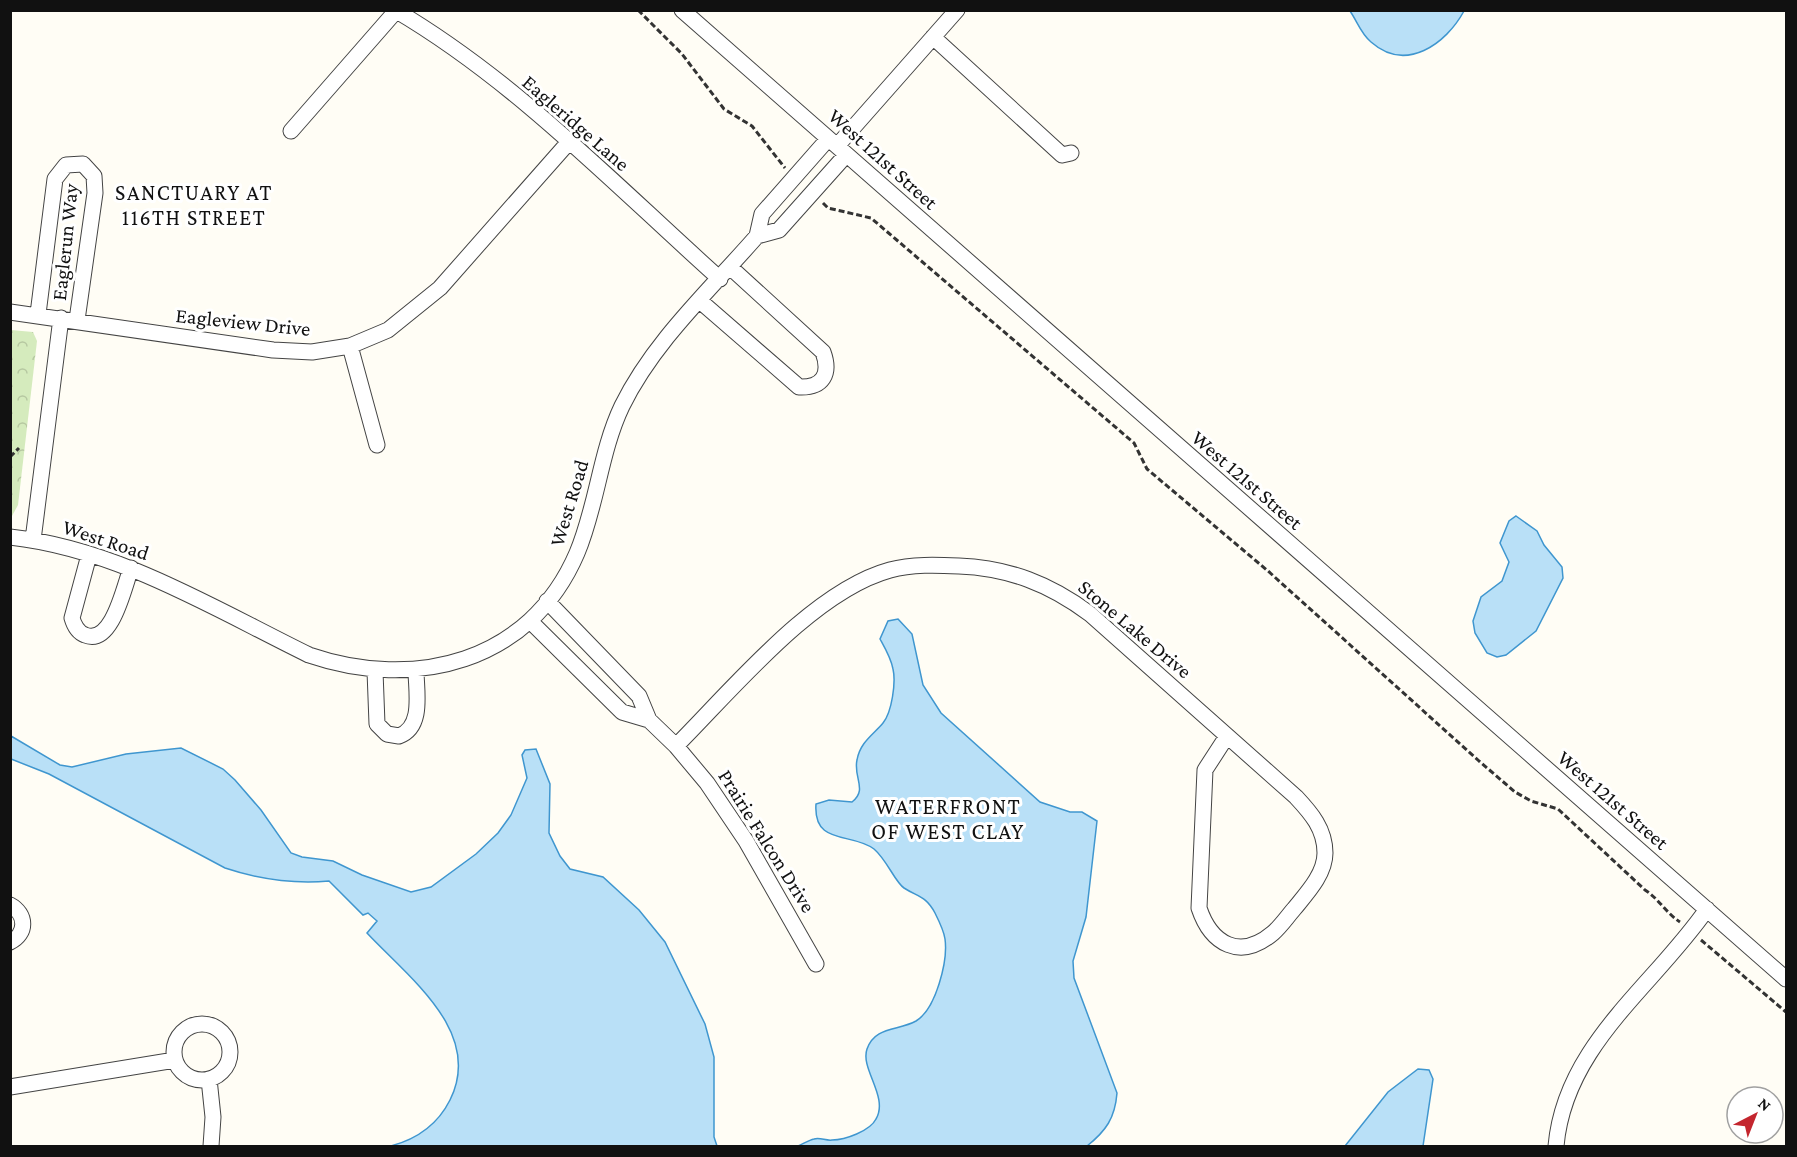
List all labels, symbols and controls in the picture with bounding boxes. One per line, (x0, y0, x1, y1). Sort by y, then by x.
street label: Eagleridge Lane (518, 70, 634, 176)
street label: West 121st Street (823, 104, 943, 215)
district label: SANCTUARY AT 116TH STREET (115, 180, 273, 230)
street label: Eaglerun Way (47, 182, 83, 302)
street label: Eagleview Drive (174, 303, 312, 341)
street label: West 121st Street (1187, 425, 1308, 535)
street label: West Road (544, 457, 594, 549)
street label: West Road (60, 515, 152, 565)
street label: Stone Lake Drive (1074, 575, 1196, 683)
street label: West 121st Street (1553, 745, 1674, 855)
street label: Prairie Falcon Drive (713, 765, 821, 917)
district label: WATERFRONT OF WEST CLAY (871, 794, 1025, 844)
north arrow (1725, 1085, 1785, 1145)
text: N (1755, 1094, 1775, 1114)

